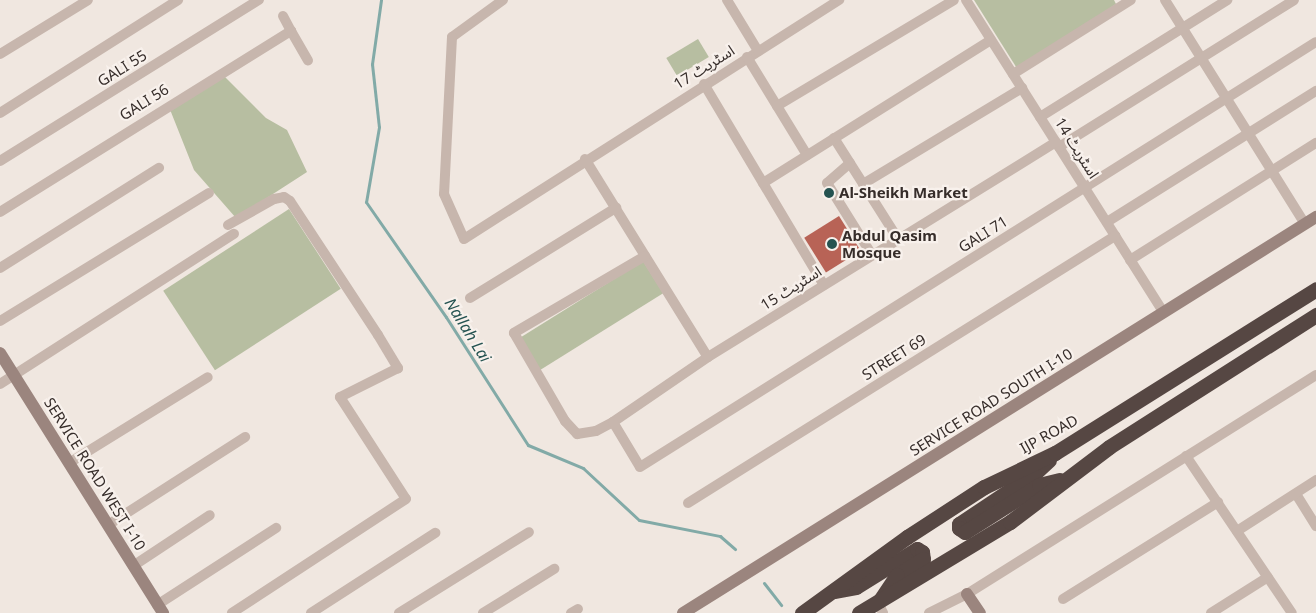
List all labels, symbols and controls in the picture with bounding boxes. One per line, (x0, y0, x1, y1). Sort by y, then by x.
street label: اسٹریٹ 17 (670, 41, 738, 93)
street label: GALI 55 (94, 46, 150, 90)
street label: GALI 56 (116, 80, 172, 124)
street label: اسٹریٹ 14 (1051, 114, 1103, 182)
place label: Al-Sheikh Market (839, 184, 968, 202)
marker: Al-Sheikh Market (823, 187, 835, 199)
street label: GALI 71 (955, 212, 1011, 256)
place label: Abdul Qasim Mosque (842, 226, 937, 261)
marker: Abdul Qasim Mosque (826, 238, 838, 250)
street label: اسٹریٹ 15 (757, 262, 825, 314)
water label: Nallah Lai (441, 294, 495, 366)
street label: STREET 69 (859, 330, 929, 384)
street label: SERVICE ROAD SOUTH I-10 (906, 344, 1076, 460)
street label: SERVICE ROAD WEST I-10 (41, 394, 149, 554)
street label: IJP ROAD (1017, 411, 1081, 457)

